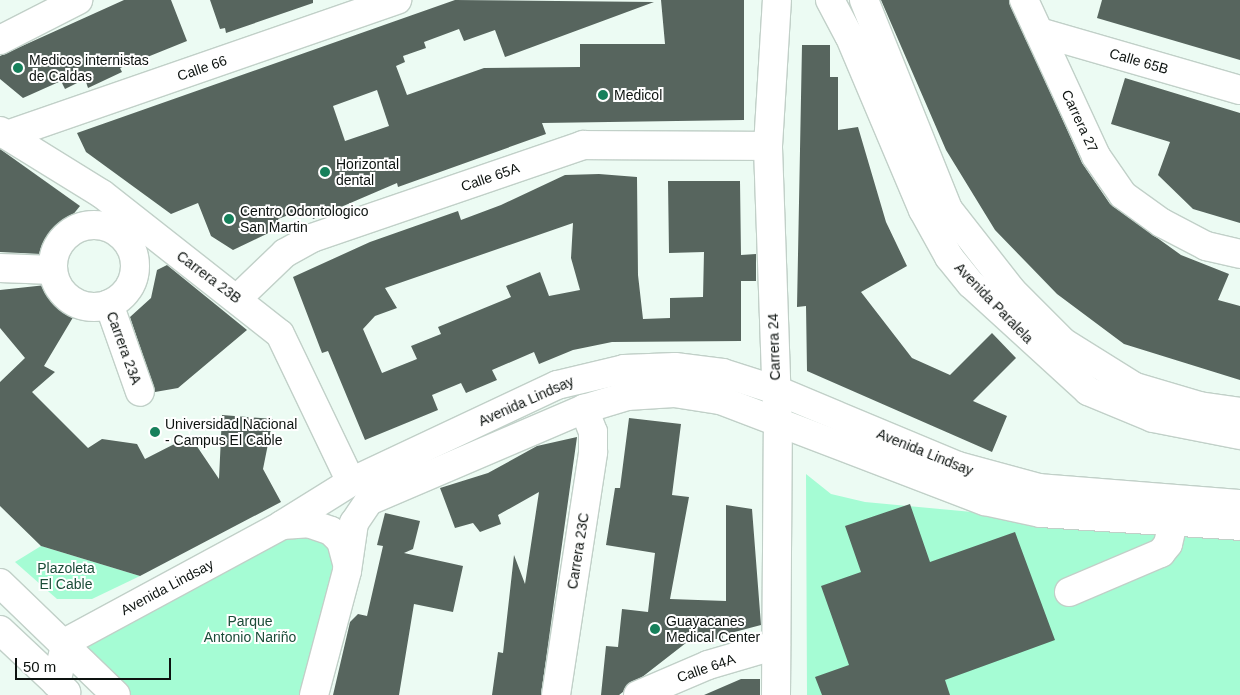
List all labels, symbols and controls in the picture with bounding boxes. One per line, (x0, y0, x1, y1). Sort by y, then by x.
street label: Calle 65B (1108, 45, 1170, 77)
place label: Medicos internistas de Caldas (29, 52, 149, 84)
street label: Calle 66 (175, 52, 229, 84)
marker: Medicos internistas de Caldas (11, 61, 25, 75)
place label: Medicol (614, 87, 662, 103)
street label: Carrera 27 (1058, 87, 1102, 155)
marker: Medicol (596, 88, 610, 102)
place label: Horizontal dental (336, 156, 399, 188)
street label: Calle 65A (459, 159, 521, 195)
marker: Horizontal dental (318, 165, 332, 179)
place label: Centro Odontologico San Martin (240, 203, 368, 236)
marker: Centro Odontologico San Martin (222, 212, 236, 226)
street label: Carrera 23B (173, 247, 245, 307)
street label: Avenida Paralela (951, 259, 1037, 347)
street label: Carrera 23A (103, 309, 145, 387)
street label: Carrera 24 (764, 313, 784, 381)
street label: Avenida Lindsay (476, 372, 576, 430)
place label: Universidad Nacional - Campus El Cable (165, 416, 297, 448)
street label: Avenida Lindsay (874, 425, 976, 479)
marker: Universidad Nacional - Campus El Cable (149, 426, 161, 438)
street label: Carrera 23C (564, 512, 592, 590)
street label: Avenida Lindsay (118, 556, 216, 618)
park label: Plazoleta El Cable (37, 560, 95, 592)
park label: Parque Antonio Nariño (204, 613, 296, 646)
place label: Guayacanes Medical Center (666, 613, 760, 646)
marker: Guayacanes Medical Center (648, 622, 662, 636)
scale bar (18, 648, 174, 680)
street label: Calle 64A (675, 650, 737, 686)
text: 50 m (23, 658, 56, 675)

